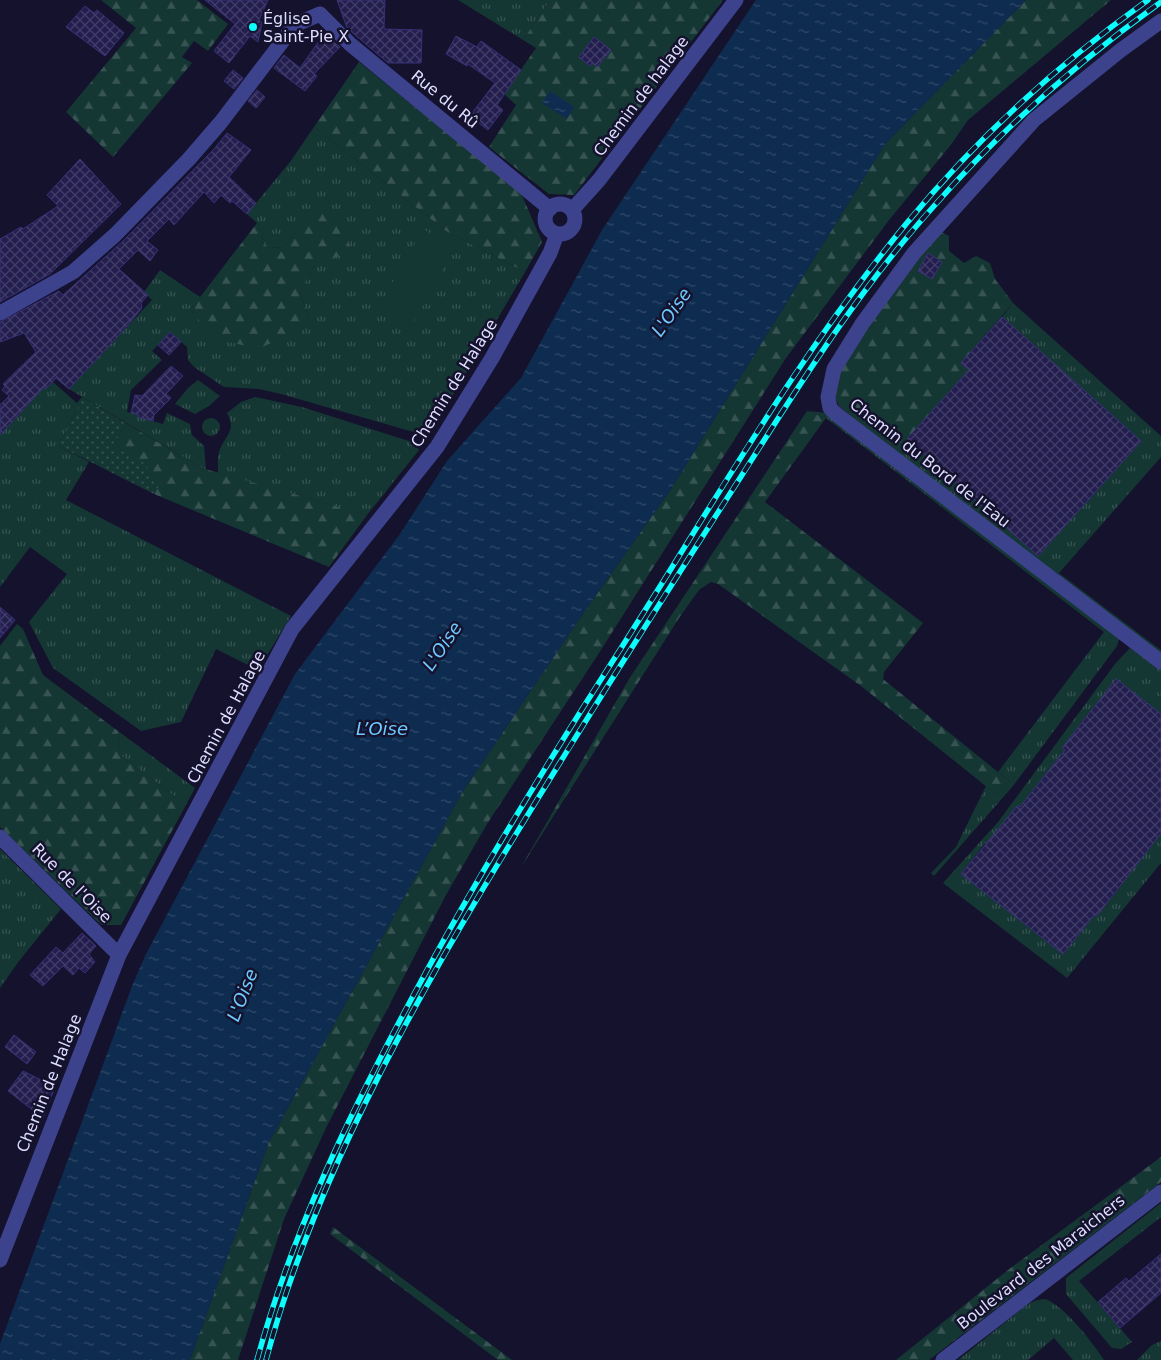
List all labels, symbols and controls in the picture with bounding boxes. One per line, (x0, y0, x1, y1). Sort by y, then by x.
place label: Église Saint-Pie X (263, 9, 349, 46)
marker: Église Saint-Pie X (247, 21, 259, 33)
street label: Chemin de halage (590, 32, 692, 160)
street label: Rue du Rû (407, 66, 483, 132)
water label: L'Oise (647, 284, 695, 340)
street label: Chemin de Halage (407, 315, 501, 451)
street label: Chemin du Bord de l'Eau (846, 395, 1014, 531)
water label: L'Oise (418, 617, 466, 675)
street label: Chemin de Halage (183, 647, 269, 787)
water label: L’Oise (356, 718, 408, 739)
street label: Rue de l'Oise (28, 839, 116, 927)
water label: L'Oise (222, 966, 262, 1024)
street label: Chemin de Halage (13, 1011, 85, 1155)
street label: Boulevard des Maraichers (953, 1191, 1129, 1333)

